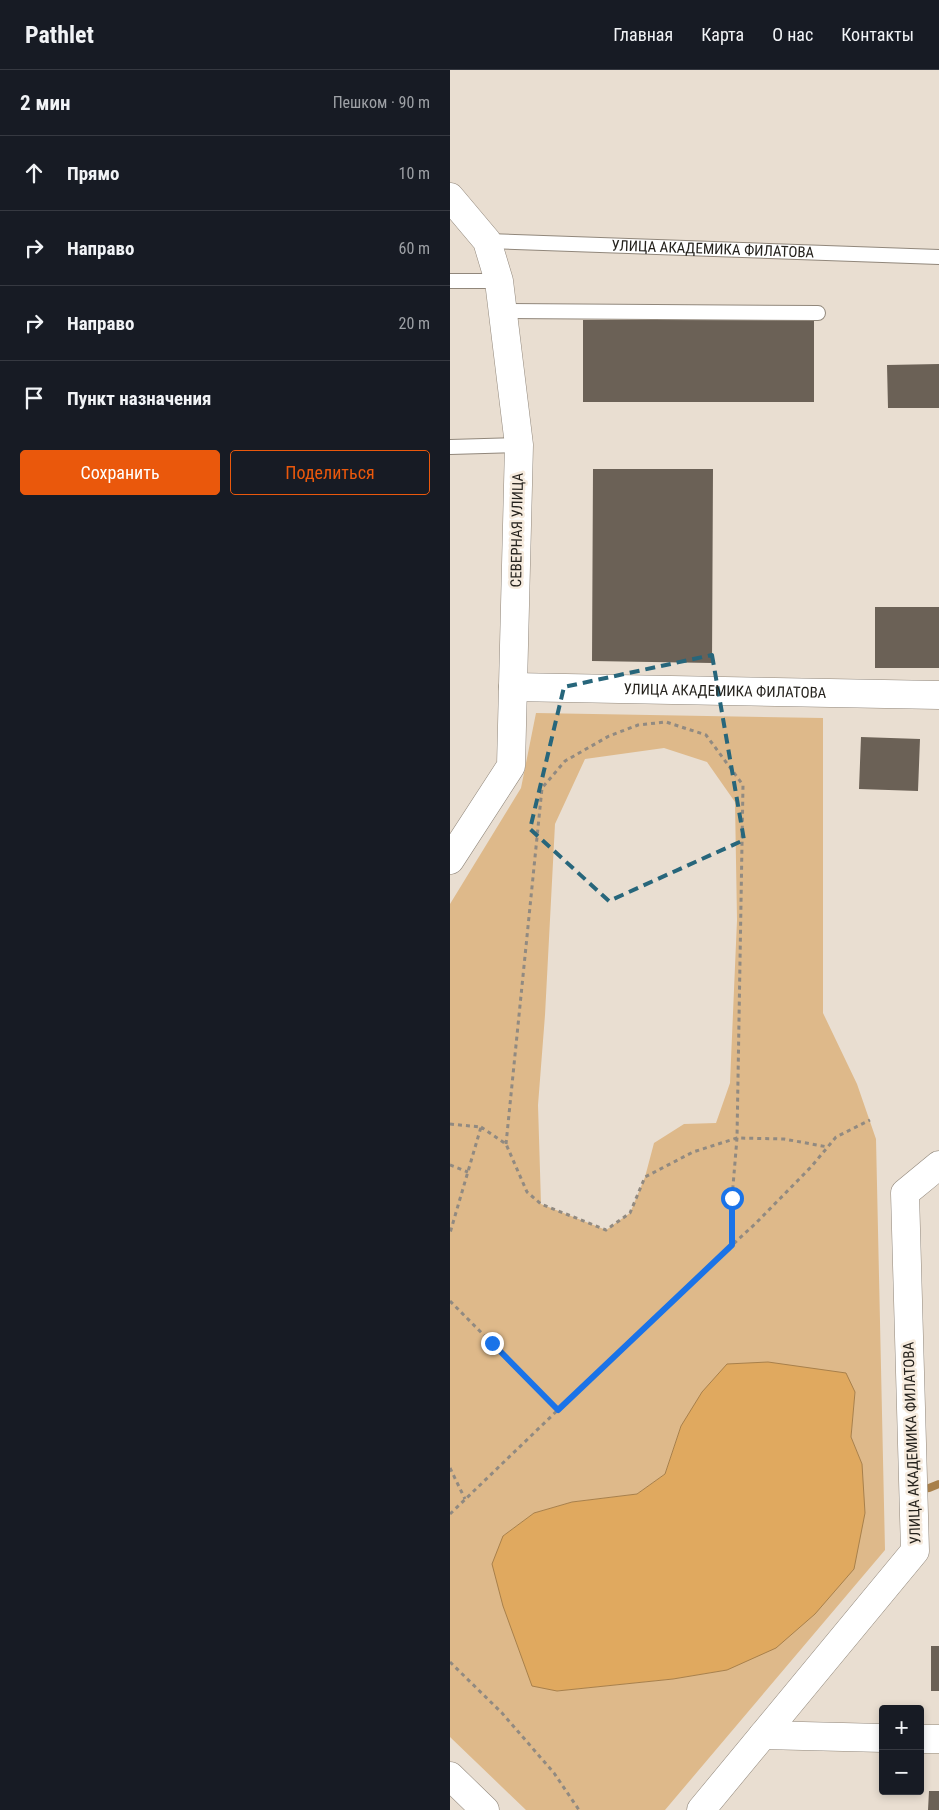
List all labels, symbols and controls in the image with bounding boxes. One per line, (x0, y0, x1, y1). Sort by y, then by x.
text: Pathlet (25, 21, 94, 49)
text: Главная (613, 24, 673, 45)
text: Карта (701, 24, 744, 45)
text: О нас (772, 24, 813, 45)
text: Контакты (841, 24, 914, 45)
text: 2 мин (20, 91, 70, 115)
text: Пешком · 90 m (333, 93, 430, 112)
icon: ahead (20, 159, 48, 187)
text: Прямо (67, 162, 120, 185)
text: 10 m (398, 164, 430, 183)
icon: right (20, 234, 48, 262)
street label: УЛИЦА АКАДЕМИКА ФИЛАТОВА (611, 236, 815, 262)
text: Направо (67, 237, 134, 260)
text: 60 m (398, 239, 430, 258)
icon: right (20, 309, 48, 337)
text: Направо (67, 312, 134, 335)
text: 20 m (398, 314, 430, 333)
icon: arrive (20, 384, 48, 412)
text: Пункт назначения (67, 387, 211, 410)
button: Сохранить (20, 450, 220, 495)
button: Поделиться (230, 450, 430, 495)
street label: СЕВЕРНАЯ УЛИЦА (507, 472, 527, 587)
street label: УЛИЦА АКАДЕМИКА ФИЛАТОВА (623, 680, 827, 702)
route start (721, 1187, 744, 1210)
route end (481, 1332, 504, 1355)
street label: УЛИЦА АКАДЕМИКА ФИЛАТОВА (899, 1341, 925, 1545)
map controls (879, 1705, 924, 1795)
button: + (879, 1705, 924, 1750)
button: − (879, 1750, 924, 1795)

